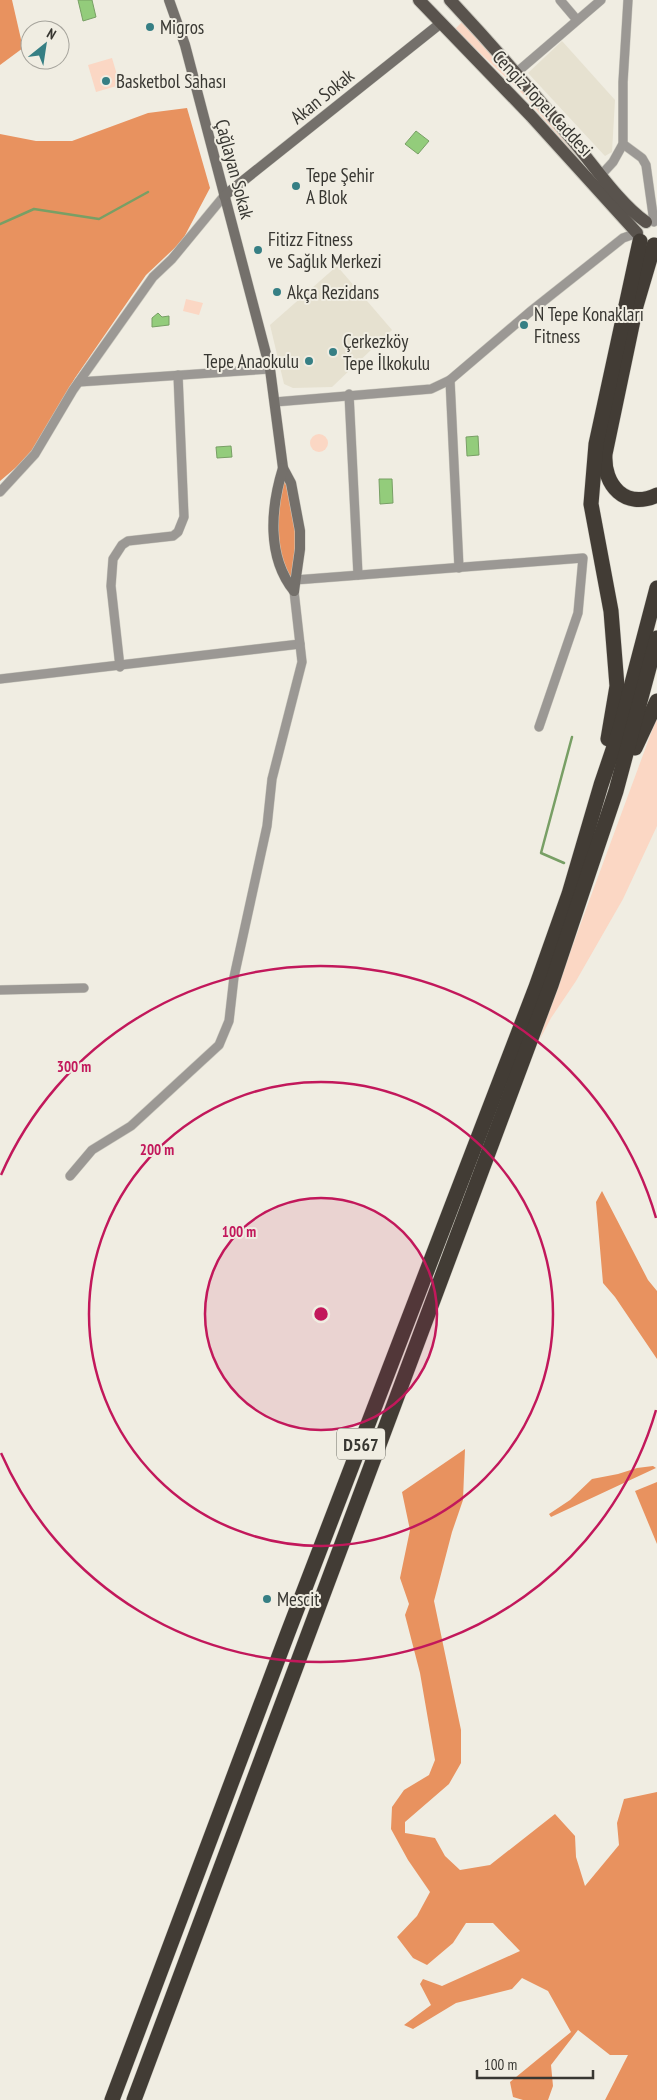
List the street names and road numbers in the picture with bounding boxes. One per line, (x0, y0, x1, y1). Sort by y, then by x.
street label: Cengiz Topel Caddesi (488, 45, 598, 161)
street label: Akan Sokak (285, 63, 359, 129)
street label: Çağlayan Sokak (210, 117, 260, 222)
road number: D567 (337, 1428, 385, 1460)

